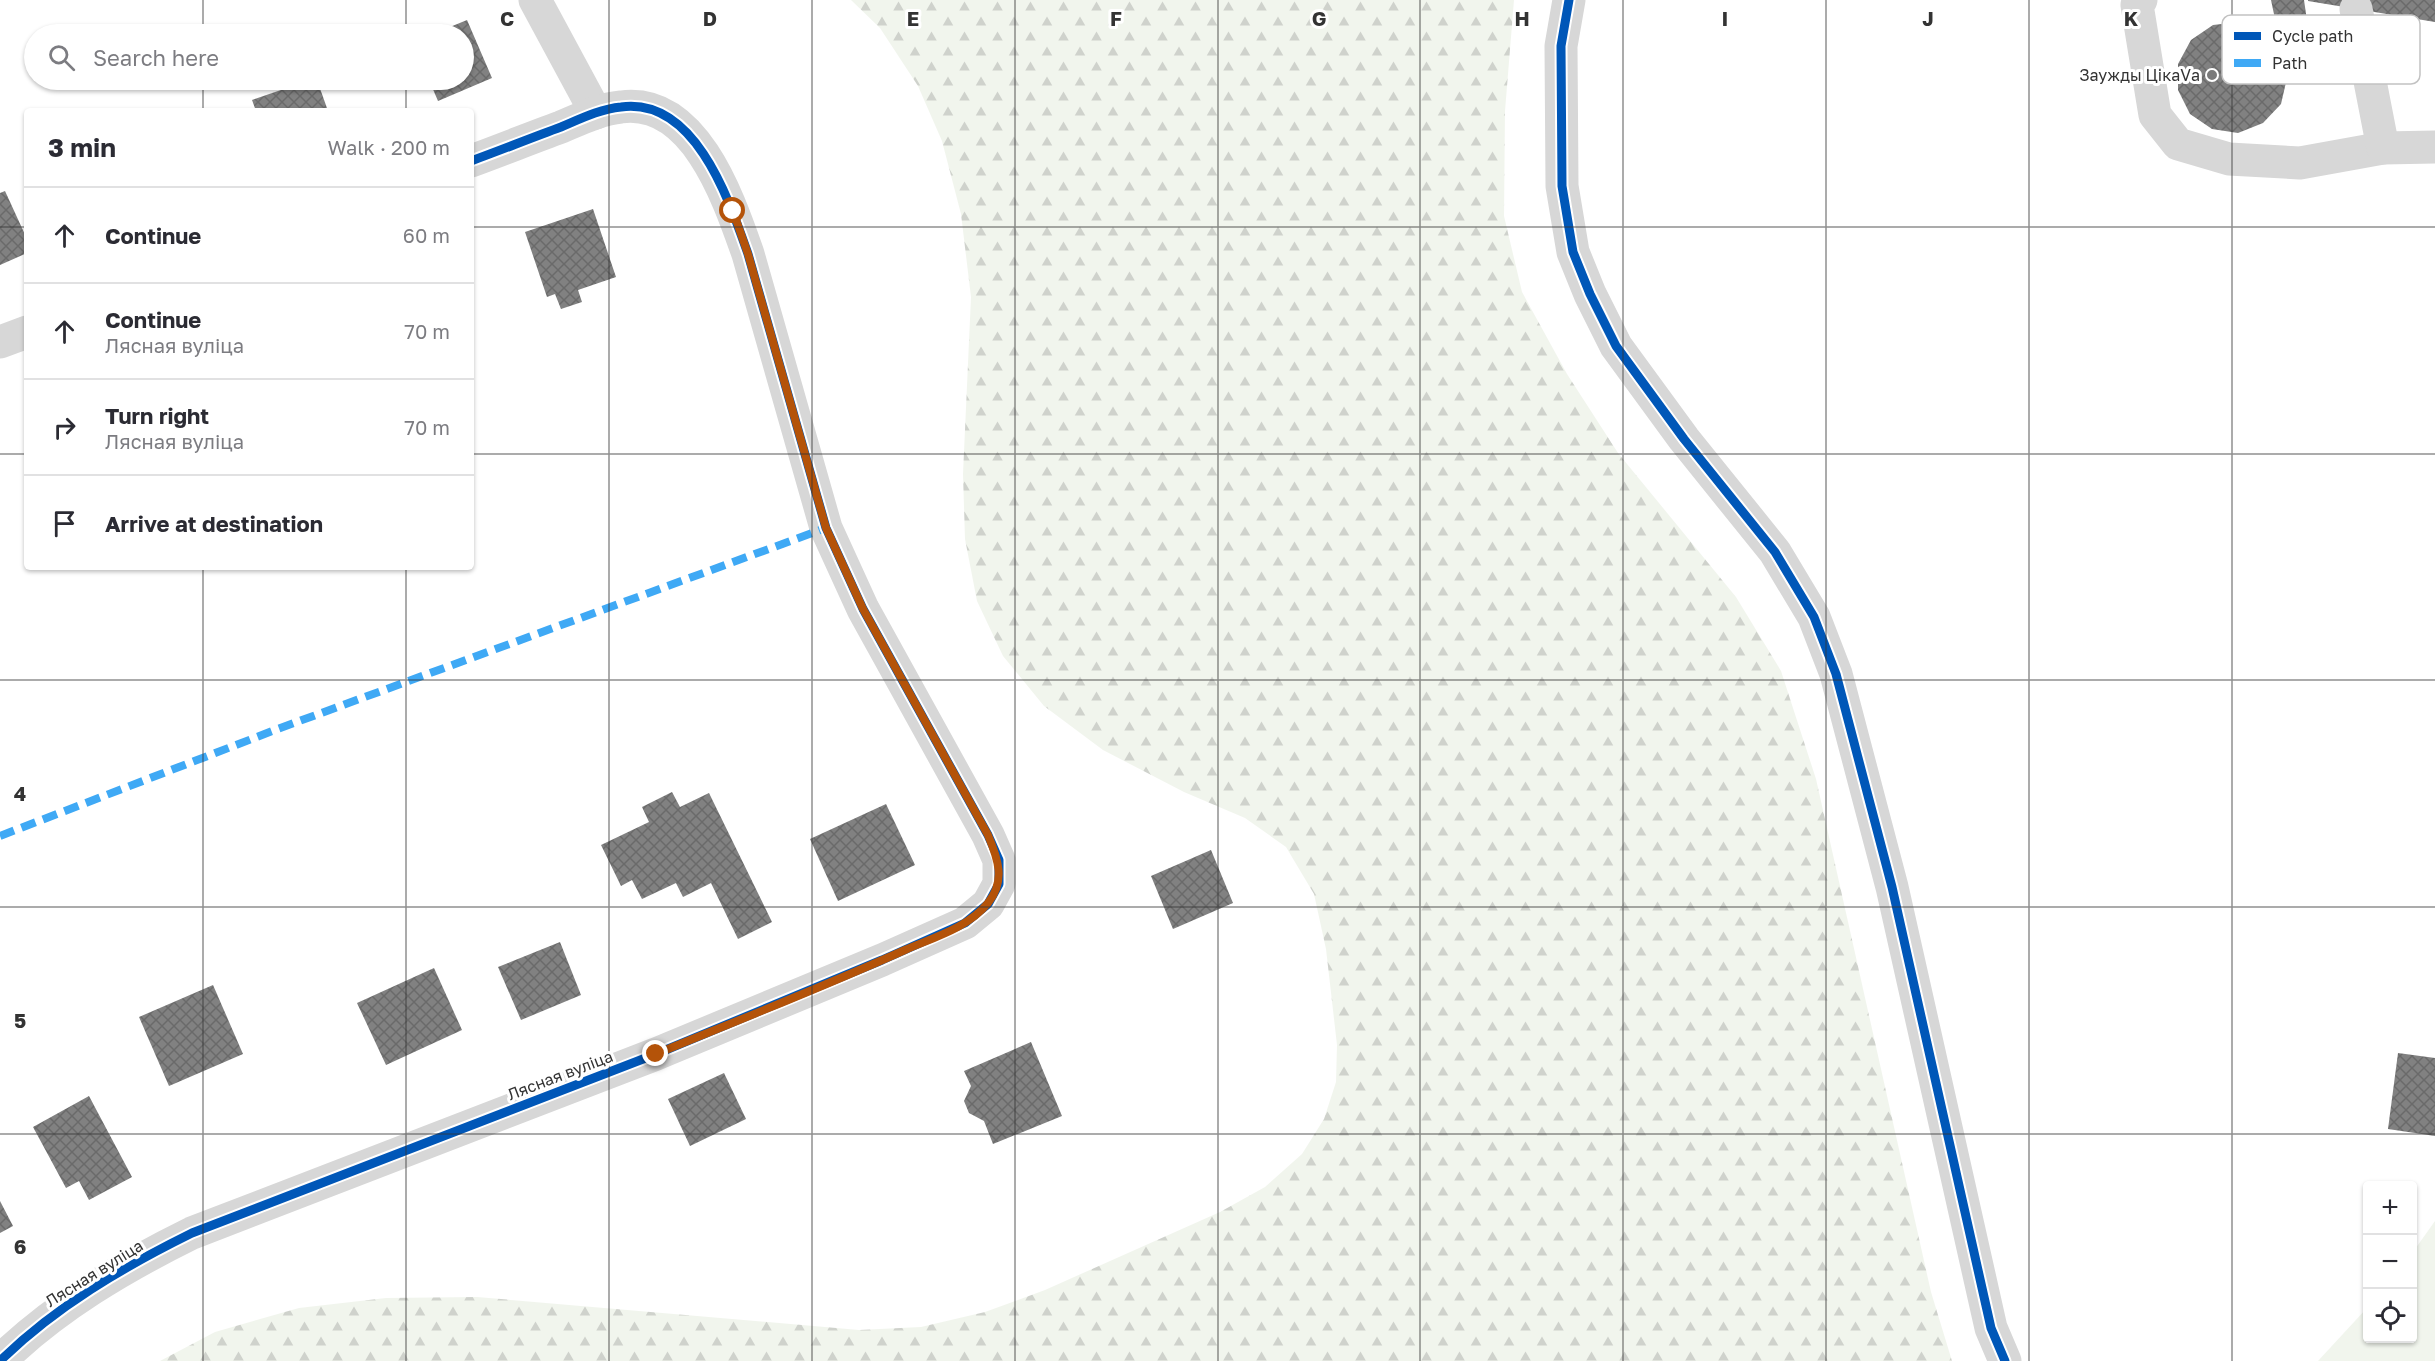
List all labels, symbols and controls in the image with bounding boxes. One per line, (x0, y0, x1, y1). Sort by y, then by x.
text: C (500, 6, 514, 30)
text: D (703, 6, 717, 30)
text: E (907, 6, 919, 30)
text: F (1110, 6, 1122, 30)
text: G (1312, 6, 1326, 30)
text: H (1514, 6, 1530, 30)
text: I (1722, 6, 1728, 30)
text: J (1922, 6, 1934, 30)
text: K (2124, 6, 2139, 30)
legend (2222, 15, 2420, 84)
search box (24, 24, 474, 90)
text: Cycle path (2272, 26, 2353, 46)
icon: search (45, 41, 78, 74)
text: Search here (93, 44, 219, 71)
text: Path (2272, 53, 2307, 73)
place label: Заужды ЦікаVа (2079, 65, 2200, 85)
marker: Заужды ЦікаVа (2205, 68, 2219, 82)
text: 3 min (48, 132, 116, 163)
text: Walk · 200 m (328, 135, 450, 159)
route start (719, 197, 745, 223)
icon: ahead (48, 219, 81, 252)
text: Continue (105, 222, 201, 249)
text: 60 m (403, 223, 450, 247)
text: Continue (105, 306, 201, 333)
icon: ahead (48, 315, 81, 348)
text: 70 m (404, 319, 450, 343)
text: Лясная вуліца (105, 333, 244, 357)
text: Turn right (105, 402, 209, 429)
icon: right (48, 411, 81, 444)
text: 70 m (404, 415, 450, 439)
text: Лясная вуліца (105, 429, 244, 453)
icon: arrive (48, 507, 81, 540)
text: Arrive at destination (105, 510, 323, 537)
text: 4 (14, 781, 26, 805)
text: 5 (14, 1008, 26, 1032)
route end (642, 1040, 668, 1066)
street label: Лясная вуліца (504, 1046, 616, 1104)
map controls (2363, 1181, 2417, 1343)
button: + (2363, 1181, 2417, 1235)
text: 6 (14, 1234, 26, 1258)
street label: Лясная вуліца (41, 1235, 147, 1311)
button: − (2363, 1235, 2417, 1289)
button: locate (2363, 1289, 2417, 1343)

